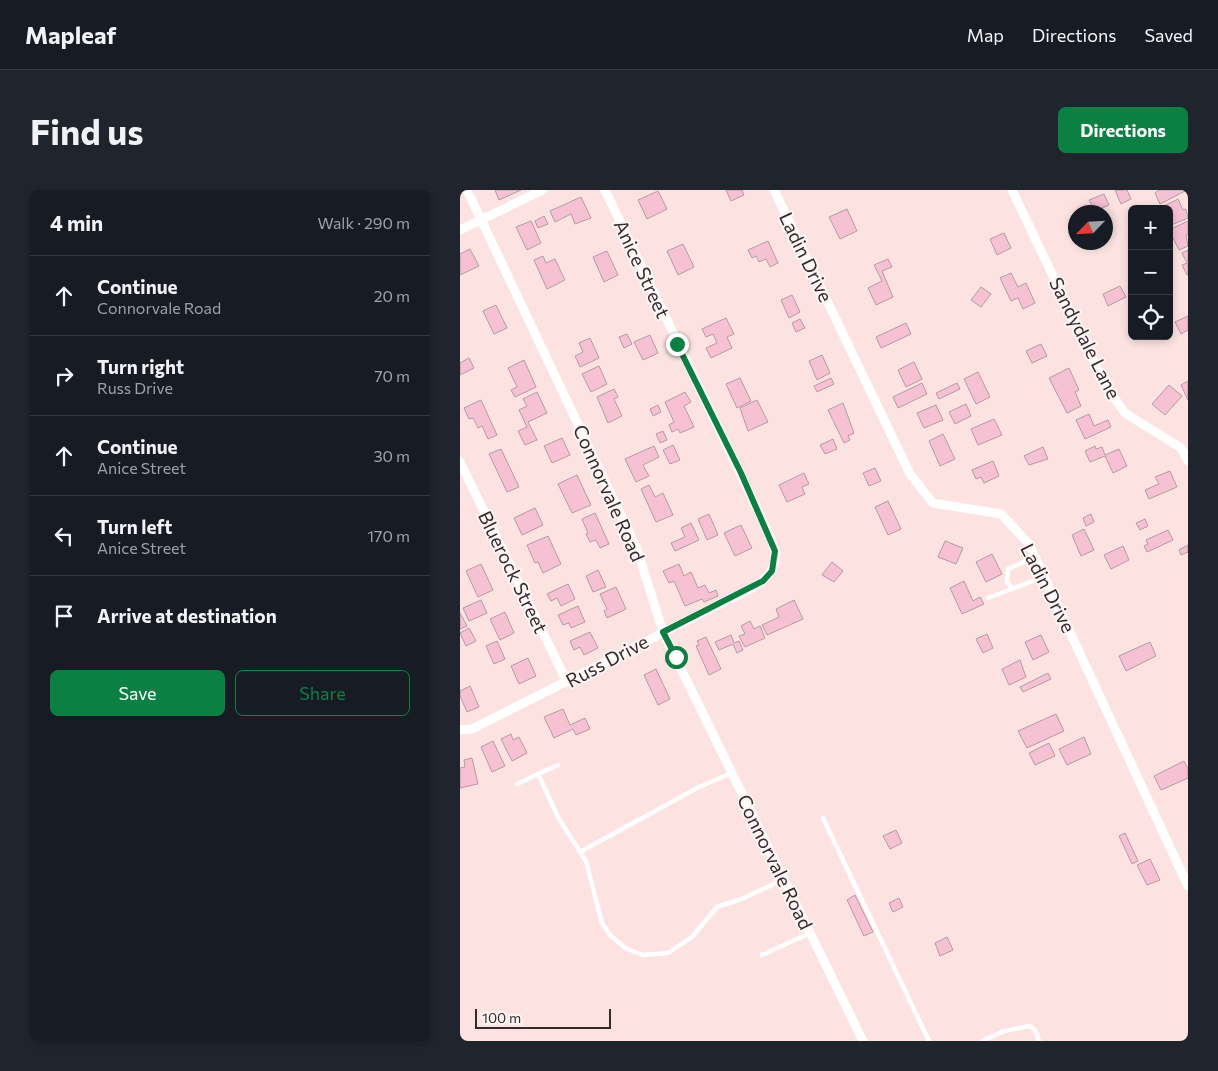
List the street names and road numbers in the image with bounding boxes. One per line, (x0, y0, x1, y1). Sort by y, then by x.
street label: Ladin Drive (775, 208, 838, 305)
street label: Anice Street (610, 216, 675, 322)
street label: Sandydale Lane (1045, 273, 1126, 403)
street label: Connorvale Road (569, 421, 650, 565)
street label: Bluerock Street (474, 507, 553, 637)
street label: Ladin Drive (1016, 539, 1081, 636)
street label: Russ Drive (562, 629, 652, 692)
street label: Connorvale Road (733, 790, 818, 933)

